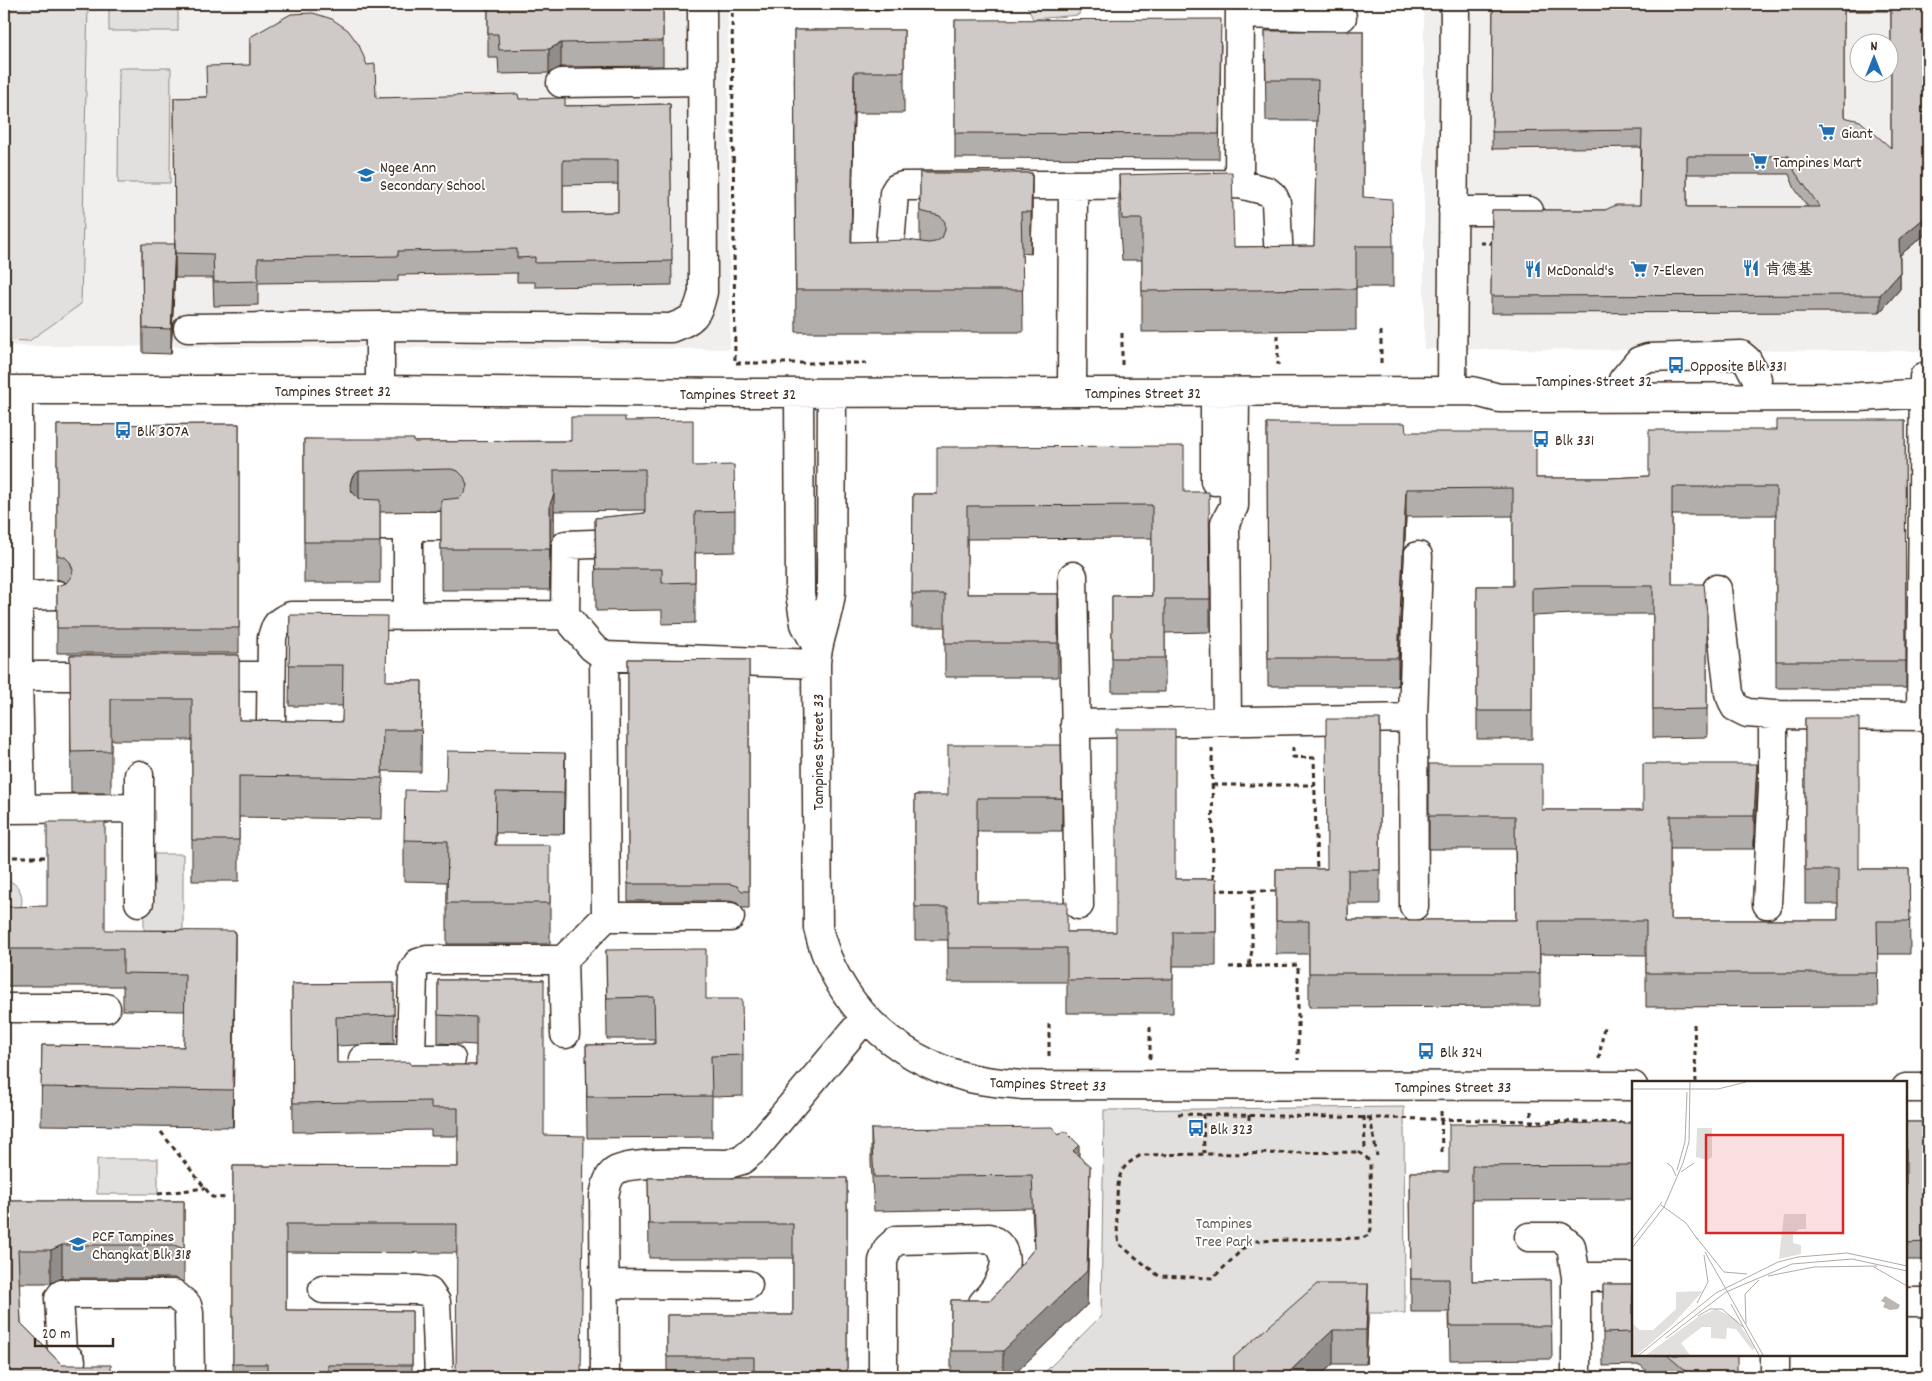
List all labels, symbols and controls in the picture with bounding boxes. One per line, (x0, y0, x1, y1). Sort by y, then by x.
north arrow (1850, 32, 1900, 82)
text: N (1871, 37, 1878, 57)
supermarket icon: Giant (1817, 122, 1837, 142)
place label: Giant (1841, 123, 1873, 146)
supermarket icon: Tampines Mart (1749, 151, 1769, 171)
place label: Tampines Mart (1773, 152, 1862, 175)
place label: Ngee Ann Secondary School (380, 157, 485, 198)
school or university icon: Ngee Ann Secondary School (356, 165, 376, 185)
restaurant icon: 肯德基 (1741, 258, 1761, 278)
restaurant icon: McDonald's (1523, 259, 1543, 279)
supermarket icon: 7-Eleven (1629, 259, 1649, 279)
place label: 肯德基 (1765, 259, 1813, 282)
place label: McDonald's (1547, 260, 1615, 283)
place label: 7-Eleven (1653, 260, 1704, 283)
bus stop icon: Opposite Blk 331 (1666, 355, 1686, 375)
place label: Opposite Blk 331 (1690, 356, 1787, 379)
street label: Tampines Street 32 (1536, 371, 1652, 394)
street label: Tampines Street 32 (275, 381, 391, 404)
street label: Tampines Street 32 (1085, 383, 1201, 406)
street label: Tampines Street 32 (680, 384, 796, 407)
bus stop icon: Blk 307A (113, 420, 133, 440)
place label: Blk 307A (137, 421, 190, 444)
bus stop icon: Blk 331 (1531, 429, 1551, 449)
place label: Blk 331 (1555, 430, 1594, 453)
street label: Tampines Street 33 (808, 694, 831, 810)
bus stop icon: Blk 324 (1416, 1041, 1436, 1061)
place label: Blk 324 (1440, 1042, 1482, 1065)
street label: Tampines Street 33 (989, 1072, 1107, 1099)
street label: Tampines Street 33 (1395, 1077, 1511, 1100)
inset map (1632, 1081, 1907, 1356)
bus stop icon: Blk 323 (1186, 1118, 1206, 1138)
place label: Blk 323 (1210, 1119, 1253, 1142)
park label: Tampines Tree Park (1195, 1213, 1253, 1254)
place label: PCF Tampines Changkat Blk 318 (92, 1226, 191, 1267)
school or university icon: PCF Tampines Changkat Blk 318 (68, 1234, 88, 1254)
scale bar (35, 1316, 112, 1348)
text: 20 m (42, 1324, 70, 1346)

